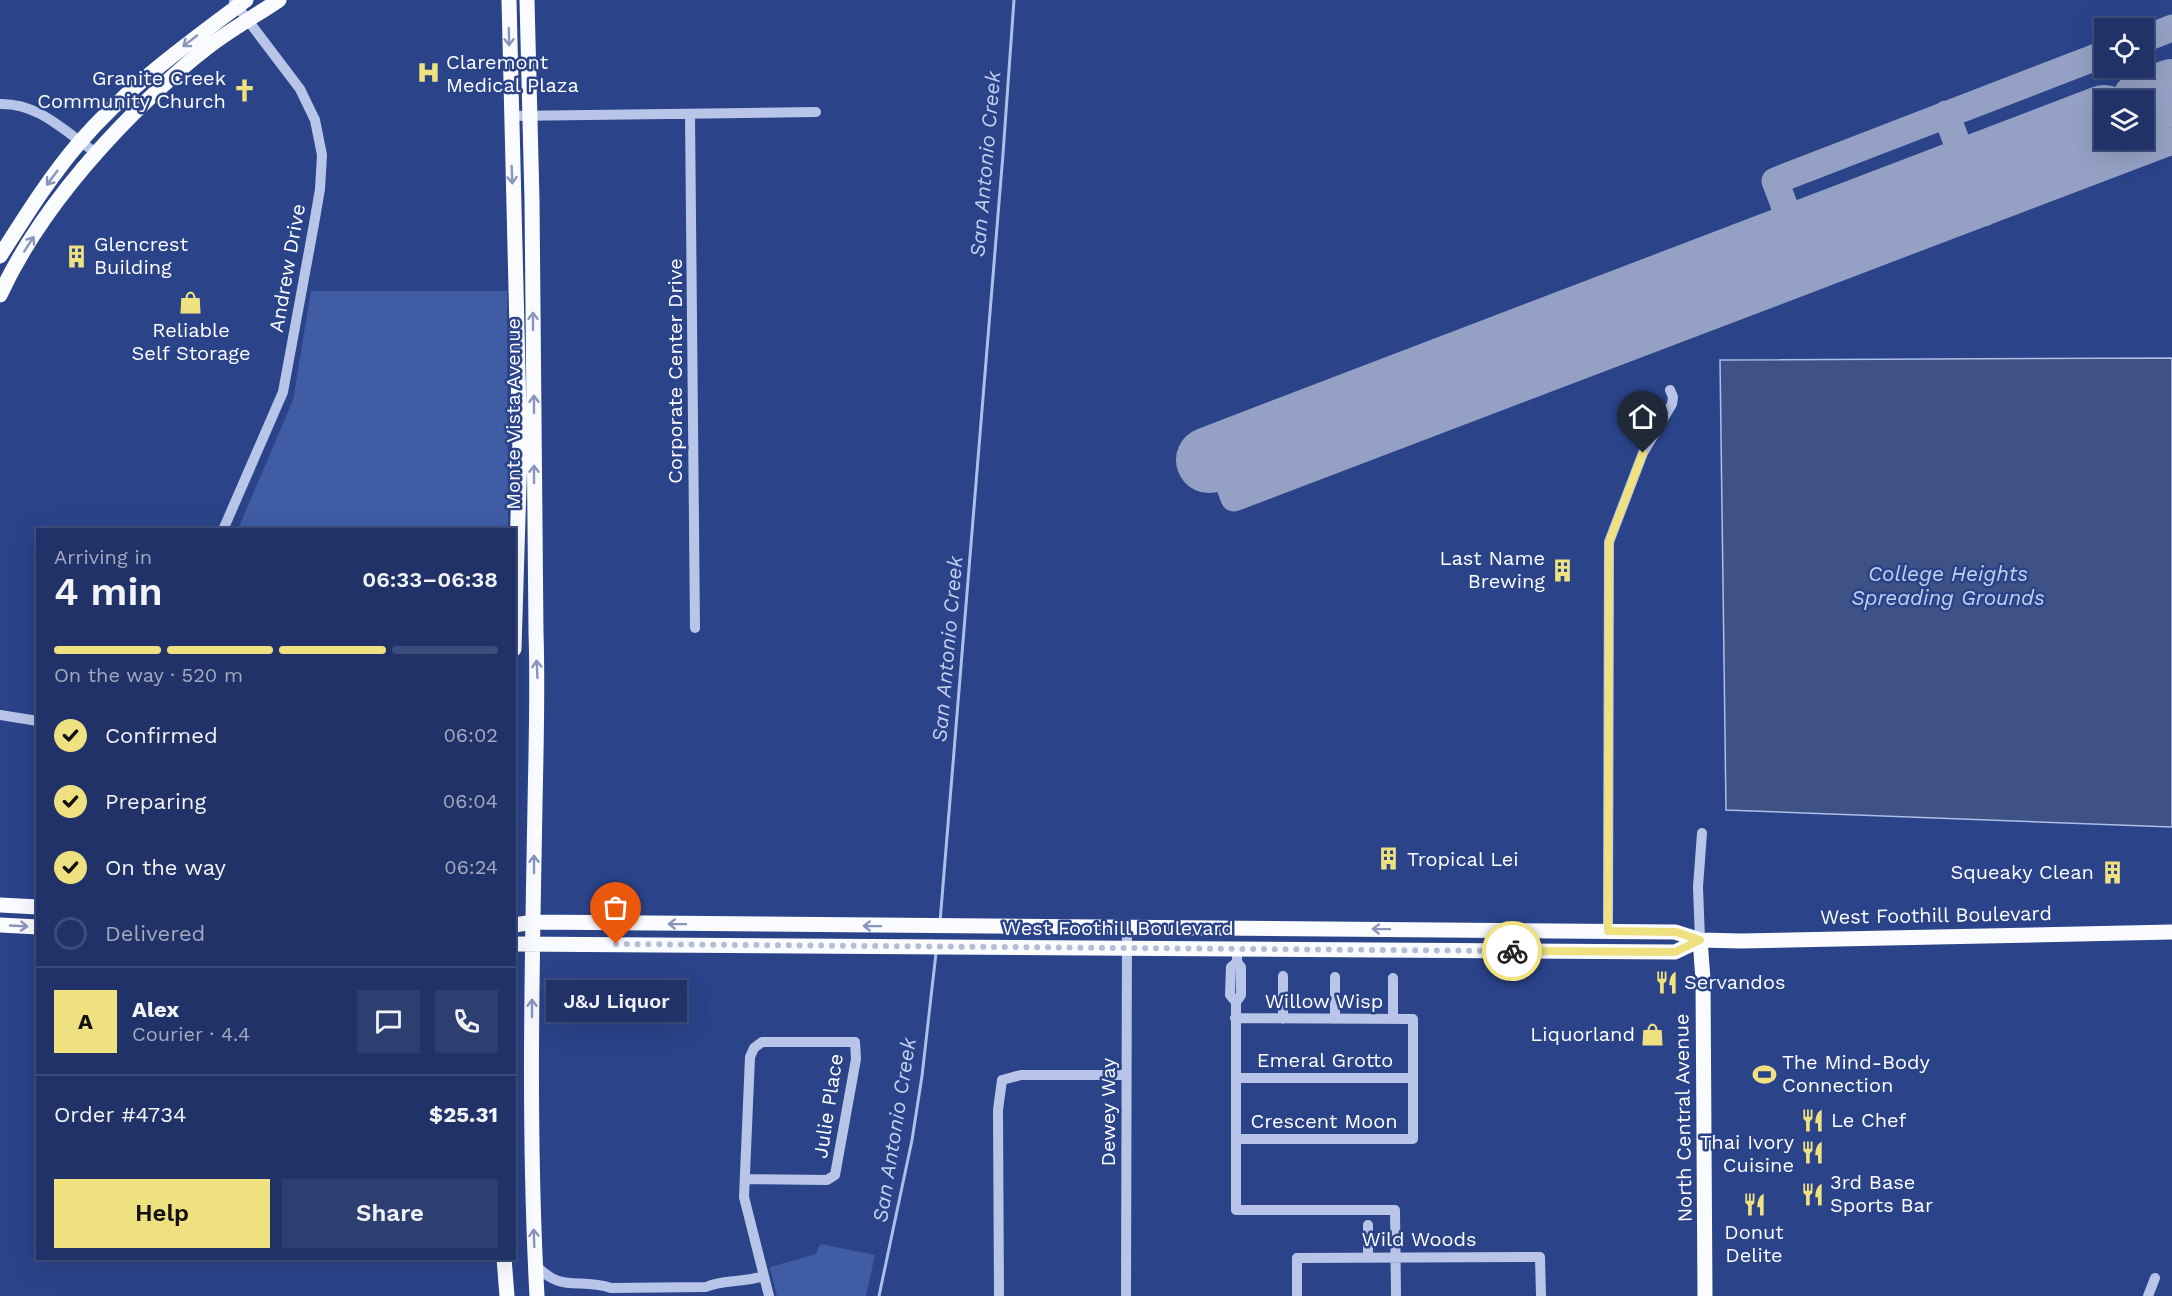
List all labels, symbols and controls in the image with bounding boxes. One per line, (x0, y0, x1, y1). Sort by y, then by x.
map controls (2094, 18, 2154, 150)
button: locate (2094, 18, 2154, 78)
one-way arrow (503, 26, 515, 46)
one-way arrow (182, 35, 198, 48)
place label: Claremont Medical Plaza (446, 50, 579, 97)
hospital icon: Claremont Medical Plaza (415, 60, 441, 86)
place label: Granite Creek Community Church (37, 66, 226, 113)
water label: San Antonio Creek (964, 69, 1006, 258)
church icon: Granite Creek Community Church (231, 77, 257, 103)
button: layers (2094, 90, 2154, 150)
one-way arrow (506, 164, 518, 184)
one-way arrow (45, 169, 58, 185)
street label: Andrew Drive (264, 202, 310, 334)
place label: Glencrest Building (94, 232, 189, 279)
one-way arrow (23, 237, 35, 253)
building icon: Glencrest Building (63, 243, 89, 269)
street label: Corporate Center Drive (663, 258, 687, 484)
shop icon: Reliable Self Storage (178, 289, 204, 315)
one-way arrow (527, 312, 539, 332)
place label: Reliable Self Storage (132, 318, 250, 365)
street label: Monte Vista Avenue (501, 318, 525, 510)
pin (1617, 391, 1668, 453)
one-way arrow (528, 395, 540, 415)
icon: home (1626, 400, 1659, 433)
one-way arrow (528, 465, 540, 485)
text: Arriving in (54, 545, 152, 569)
place label: Last Name Brewing (1440, 546, 1545, 593)
water label: San Antonio Creek (926, 554, 968, 743)
building icon: Last Name Brewing (1550, 557, 1576, 583)
water label: College Heights Spreading Grounds (1851, 561, 2045, 610)
text: 06:33–06:38 (362, 567, 498, 592)
text: 4 min (54, 569, 163, 614)
one-way arrow (532, 659, 543, 679)
text: On the way · 520 m (54, 663, 243, 687)
icon: check (54, 719, 87, 752)
text: Confirmed (105, 723, 218, 748)
text: 06:02 (443, 723, 498, 747)
icon: check (54, 785, 87, 818)
text: Preparing (105, 789, 206, 814)
text: 06:04 (443, 789, 498, 813)
building icon: Tropical Lei (1376, 846, 1402, 872)
place label: Tropical Lei (1407, 847, 1519, 871)
icon: check (54, 851, 87, 884)
one-way arrow (528, 854, 540, 874)
text: On the way (105, 855, 226, 880)
text: 06:24 (444, 855, 498, 879)
building icon: Squeaky Clean (2099, 859, 2125, 885)
place label: Squeaky Clean (1950, 860, 2094, 884)
pin (590, 882, 641, 944)
icon: bag (599, 891, 632, 924)
street label: West Foothill Boulevard (1820, 901, 2052, 929)
street label: West Foothill Boulevard (1002, 916, 1234, 940)
one-way arrow (668, 918, 688, 930)
one-way arrow (8, 920, 28, 931)
one-way arrow (863, 920, 883, 932)
text: Delivered (105, 921, 205, 946)
courier (1482, 921, 1542, 981)
one-way arrow (1372, 924, 1392, 935)
icon: bike (1496, 935, 1529, 968)
restaurant icon: Servandos (1653, 969, 1679, 995)
place label: Servandos (1684, 970, 1785, 994)
callout: J&J Liquor (546, 980, 686, 1022)
text: J&J Liquor (563, 989, 670, 1013)
street label: Willow Wisp (1265, 989, 1383, 1013)
button: chat (357, 990, 420, 1053)
button: phone (435, 990, 498, 1053)
text: Alex (132, 997, 179, 1022)
one-way arrow (526, 998, 538, 1018)
text: A (78, 1009, 93, 1034)
street label: North Central Avenue (1669, 1013, 1697, 1223)
shop icon: Liquorland (1640, 1021, 1666, 1047)
text: Courier · 4.4 (132, 1022, 250, 1046)
place label: Liquorland (1530, 1022, 1635, 1046)
water label: San Antonio Creek (867, 1035, 921, 1224)
street label: Emeral Grotto (1257, 1048, 1393, 1072)
place label: The Mind-Body Connection (1782, 1050, 1931, 1097)
street label: Julie Place (808, 1052, 848, 1160)
street label: Dewey Way (1096, 1057, 1120, 1166)
sports icon: The Mind-Body Connection (1751, 1061, 1777, 1087)
text: Order #4734 (54, 1102, 186, 1127)
text: $25.31 (429, 1102, 498, 1127)
restaurant icon: Le Chef (1800, 1107, 1826, 1133)
place label: Le Chef (1831, 1108, 1907, 1132)
street label: Crescent Moon (1250, 1109, 1398, 1133)
place label: Thai Ivory Cuisine (1700, 1130, 1795, 1177)
restaurant icon: Thai Ivory Cuisine (1799, 1140, 1825, 1166)
place label: 3rd Base Sports Bar (1830, 1170, 1933, 1217)
button: Help (54, 1179, 270, 1248)
button: Share (282, 1179, 498, 1248)
restaurant icon: 3rd Base Sports Bar (1799, 1181, 1825, 1207)
restaurant icon: Donut Delite (1741, 1191, 1767, 1217)
place label: Donut Delite (1724, 1220, 1784, 1267)
street label: Wild Woods (1361, 1227, 1477, 1251)
one-way arrow (528, 1228, 539, 1248)

